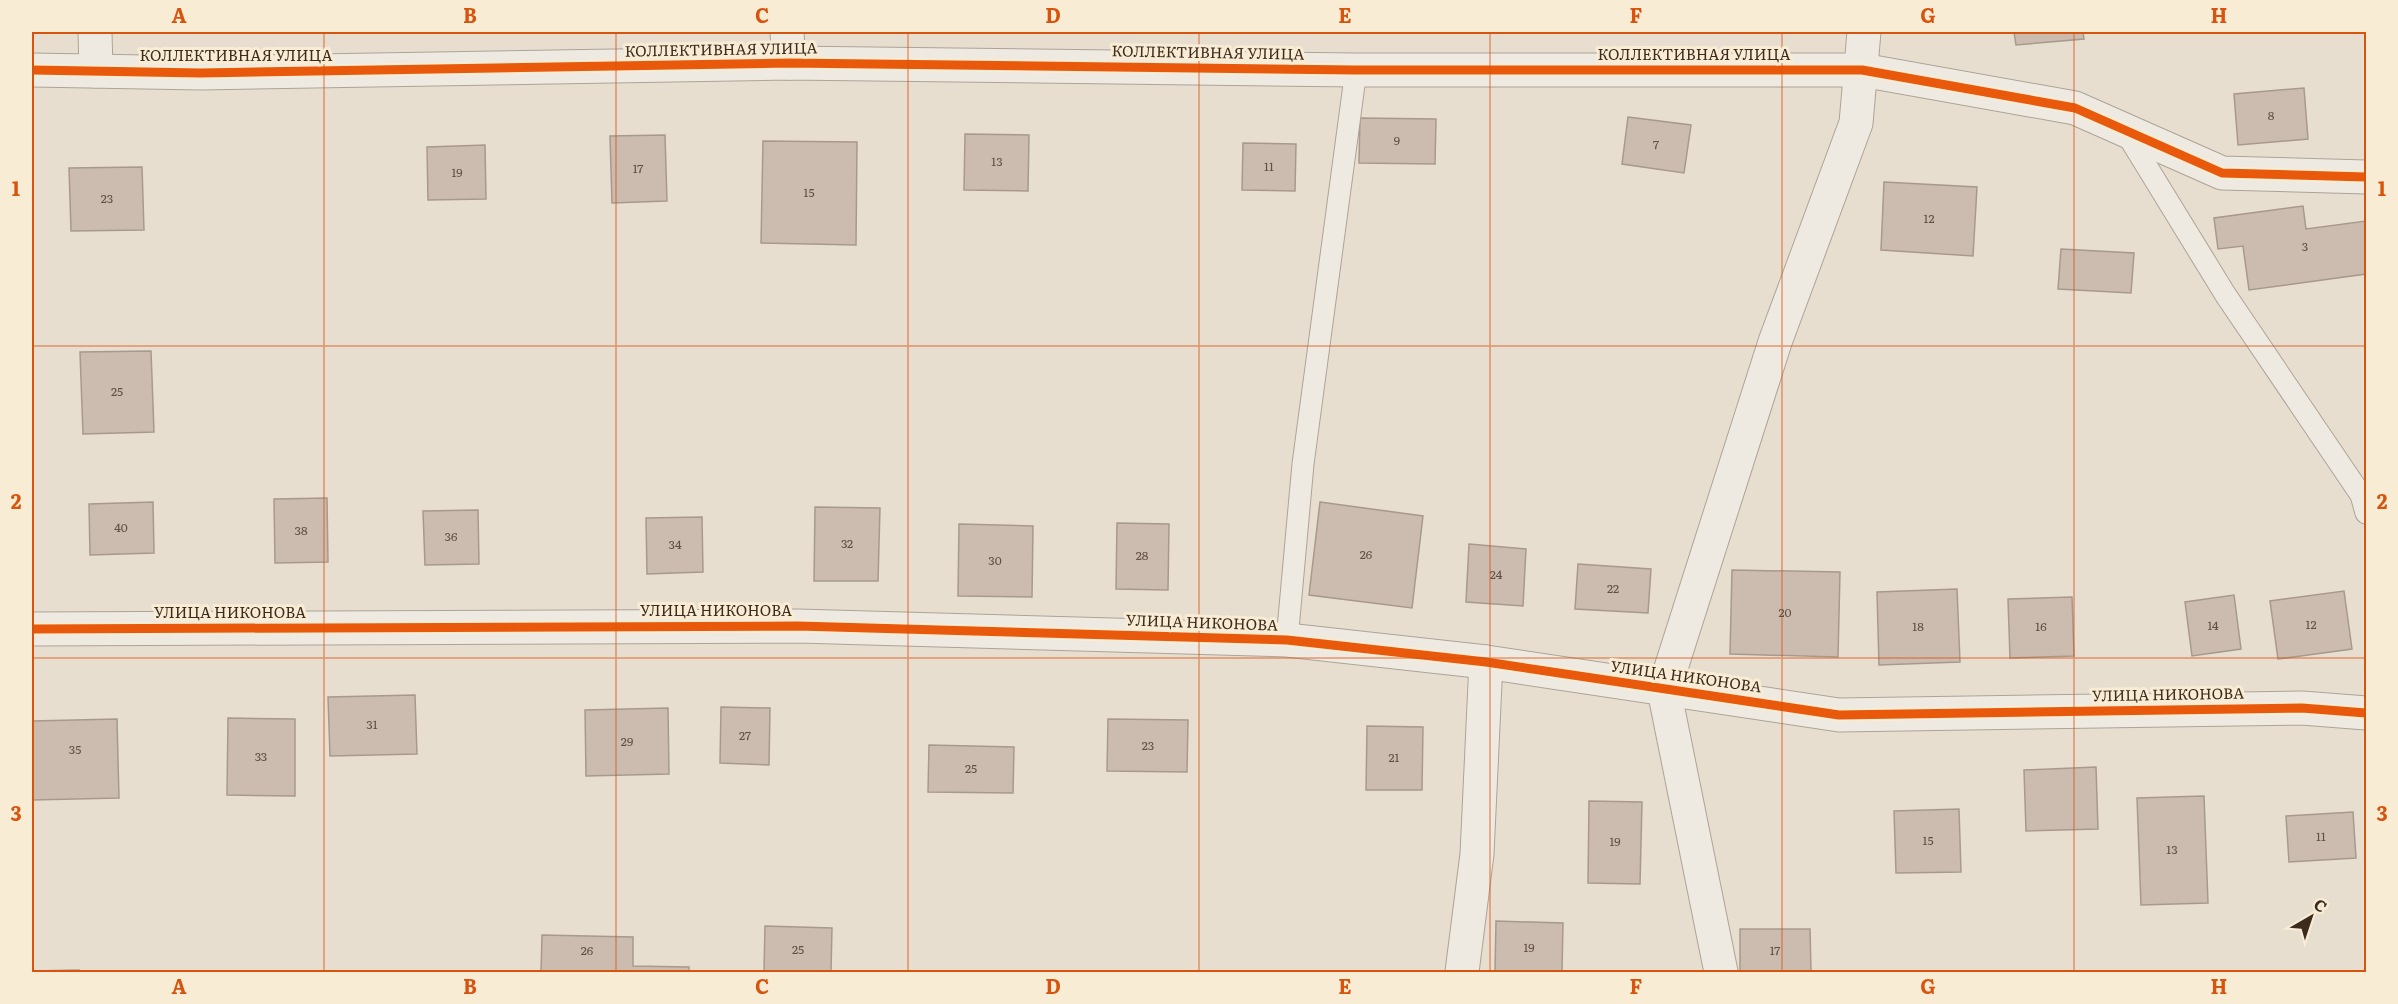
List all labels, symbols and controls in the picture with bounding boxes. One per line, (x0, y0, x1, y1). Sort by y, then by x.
text: A (171, 0, 187, 29)
text: B (463, 0, 477, 29)
text: C (755, 0, 769, 29)
text: D (1045, 0, 1061, 29)
text: E (1338, 0, 1352, 29)
text: F (1630, 0, 1643, 29)
text: G (1920, 0, 1936, 29)
text: H (2211, 0, 2227, 29)
street label: КОЛЛЕКТИВНАЯ УЛИЦА (624, 35, 818, 62)
street label: КОЛЛЕКТИВНАЯ УЛИЦА (1111, 38, 1305, 65)
street label: КОЛЛЕКТИВНАЯ УЛИЦА (1598, 42, 1790, 65)
street label: КОЛЛЕКТИВНАЯ УЛИЦА (140, 43, 332, 66)
house number: 8 (2268, 106, 2275, 124)
house number: 9 (1394, 131, 1400, 149)
house number: 7 (1653, 135, 1659, 153)
house number: 13 (991, 152, 1003, 170)
house number: 11 (1264, 157, 1274, 175)
house number: 17 (633, 159, 643, 177)
house number: 19 (451, 163, 463, 181)
text: 1 (12, 172, 20, 202)
text: 1 (2378, 172, 2386, 202)
house number: 15 (804, 183, 814, 201)
house number: 23 (101, 189, 113, 207)
house number: 12 (1924, 209, 1934, 227)
house number: 3 (2302, 237, 2308, 255)
house number: 25 (111, 382, 123, 400)
text: 2 (11, 485, 22, 515)
text: 2 (2377, 485, 2388, 515)
house number: 40 (114, 518, 128, 536)
house number: 38 (294, 521, 308, 539)
house number: 36 (445, 527, 458, 545)
house number: 32 (841, 534, 853, 552)
house number: 34 (668, 535, 682, 553)
house number: 26 (1360, 545, 1373, 563)
house number: 28 (1136, 546, 1149, 564)
house number: 30 (988, 551, 1002, 569)
house number: 24 (1490, 565, 1503, 583)
house number: 22 (1607, 579, 1619, 597)
street label: УЛИЦА НИКОНОВА (640, 598, 792, 621)
street label: УЛИЦА НИКОНОВА (154, 600, 306, 623)
house number: 20 (1778, 603, 1792, 621)
street label: УЛИЦА НИКОНОВА (1126, 607, 1278, 636)
house number: 12 (2306, 615, 2316, 633)
house number: 14 (2207, 616, 2219, 634)
house number: 18 (1912, 617, 1924, 635)
house number: 16 (2035, 617, 2047, 635)
street label: УЛИЦА НИКОНОВА (1609, 654, 1763, 697)
street label: УЛИЦА НИКОНОВА (2092, 681, 2244, 706)
house number: 31 (366, 715, 378, 733)
house number: 27 (739, 726, 751, 744)
house number: 29 (621, 732, 633, 750)
house number: 23 (1142, 736, 1154, 754)
house number: 35 (69, 740, 81, 758)
house number: 33 (255, 747, 267, 765)
house number: 21 (1389, 748, 1400, 766)
house number: 25 (965, 759, 977, 777)
text: 3 (10, 797, 22, 827)
text: 3 (2376, 797, 2388, 827)
house number: 11 (2316, 827, 2326, 845)
house number: 15 (1923, 831, 1933, 849)
house number: 19 (1609, 832, 1621, 850)
house number: 13 (2166, 840, 2178, 858)
north arrow (2281, 887, 2341, 947)
text: С (2309, 892, 2333, 917)
house number: 19 (1523, 938, 1535, 956)
house number: 25 (792, 940, 804, 958)
house number: 26 (581, 941, 594, 959)
house number: 17 (1770, 941, 1780, 959)
text: A (171, 970, 187, 1000)
text: B (463, 970, 477, 1000)
text: C (755, 970, 769, 1000)
text: D (1045, 970, 1061, 1000)
text: E (1338, 970, 1352, 1000)
text: F (1630, 970, 1643, 1000)
text: G (1920, 970, 1936, 1000)
text: H (2211, 970, 2227, 1000)

